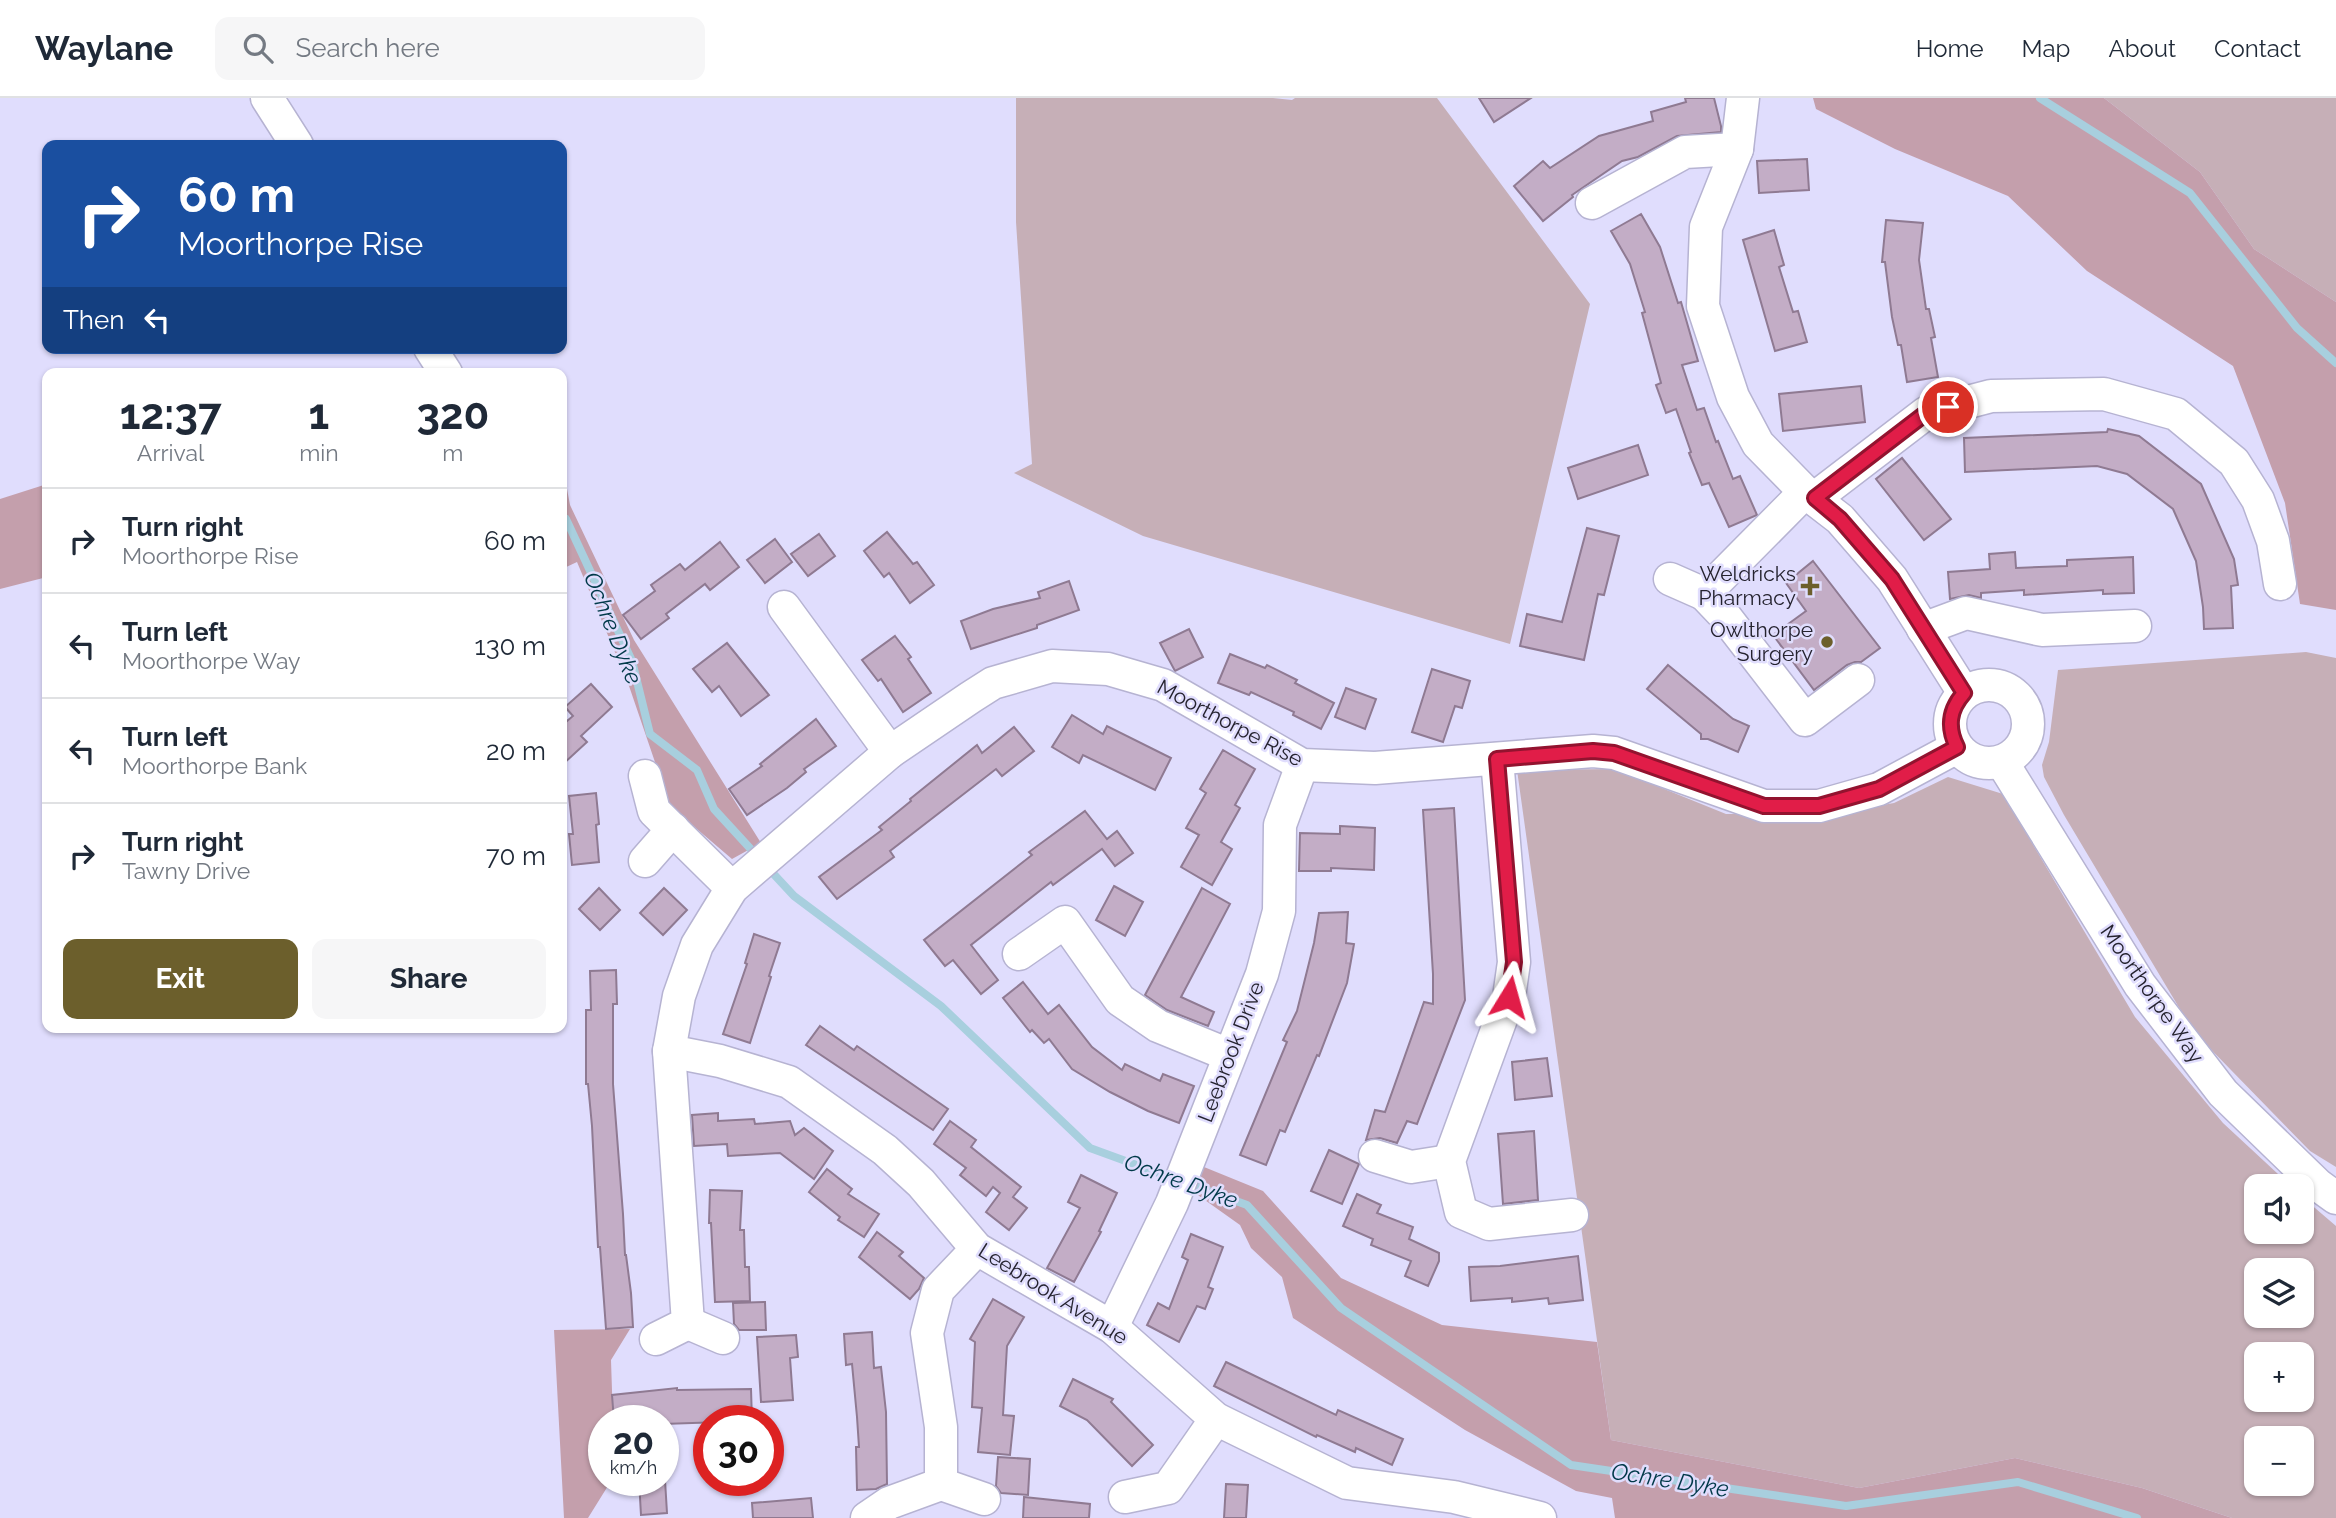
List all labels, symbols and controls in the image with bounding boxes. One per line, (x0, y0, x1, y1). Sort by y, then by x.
search box (215, 17, 705, 80)
text: Waylane (35, 29, 173, 68)
icon: search (239, 29, 277, 67)
text: Search here (295, 33, 440, 63)
text: Home (1916, 34, 1984, 63)
text: Map (2022, 34, 2070, 63)
text: About (2108, 34, 2176, 63)
text: Contact (2214, 34, 2301, 63)
text: 60 m (178, 166, 295, 223)
icon: right (63, 168, 154, 259)
text: Moorthorpe Rise (178, 225, 423, 262)
icon: left (138, 301, 176, 339)
text: Then (63, 305, 124, 335)
pin (1918, 377, 1978, 437)
icon: arrive (1929, 388, 1967, 426)
text: 12:37 (120, 390, 221, 439)
text: 1 (309, 390, 329, 439)
text: 320 (416, 390, 489, 439)
text: Arrival (137, 439, 204, 466)
text: min (299, 439, 339, 466)
text: m (442, 439, 463, 466)
text: Turn right (122, 512, 243, 542)
icon: right (63, 522, 101, 560)
text: 60 m (484, 526, 546, 556)
text: Moorthorpe Rise (122, 542, 298, 569)
place label: Weldricks Pharmacy (1698, 561, 1796, 610)
water label: Ochre Dyke (579, 568, 648, 688)
marker: Weldricks Pharmacy (1802, 578, 1818, 594)
text: Turn left (122, 617, 228, 647)
place label: Owlthorpe Surgery (1710, 617, 1813, 666)
icon: left (63, 627, 101, 665)
text: 130 m (475, 631, 546, 661)
marker: Owlthorpe Surgery (1819, 634, 1835, 650)
text: Moorthorpe Way (122, 647, 301, 674)
street label: Moorthorpe Rise (1153, 674, 1307, 771)
text: Turn left (122, 722, 228, 752)
icon: left (63, 732, 101, 770)
text: 20 m (486, 736, 546, 766)
text: Moorthorpe Bank (122, 752, 307, 779)
text: Turn right (122, 827, 243, 857)
icon: right (63, 837, 101, 875)
text: 70 m (486, 841, 546, 871)
text: Tawny Drive (122, 857, 250, 884)
street label: Moorthorpe Way (2095, 920, 2209, 1068)
button: Exit (63, 939, 298, 1019)
button: Share (312, 939, 546, 1019)
position arrow (1472, 960, 1546, 1034)
street label: Leebrook Drive (1192, 978, 1269, 1125)
water label: Ochre Dyke (1121, 1148, 1241, 1213)
map controls (2244, 1174, 2314, 1496)
button: sound (2244, 1174, 2314, 1244)
street label: Leebrook Avenue (974, 1238, 1132, 1350)
button: layers (2244, 1258, 2314, 1328)
button: + (2244, 1342, 2314, 1412)
speed limit sign: 30 (693, 1405, 784, 1496)
text: 20 (613, 1421, 654, 1462)
button: − (2244, 1426, 2314, 1496)
text: km/h (610, 1457, 657, 1478)
water label: Ochre Dyke (1609, 1457, 1731, 1502)

